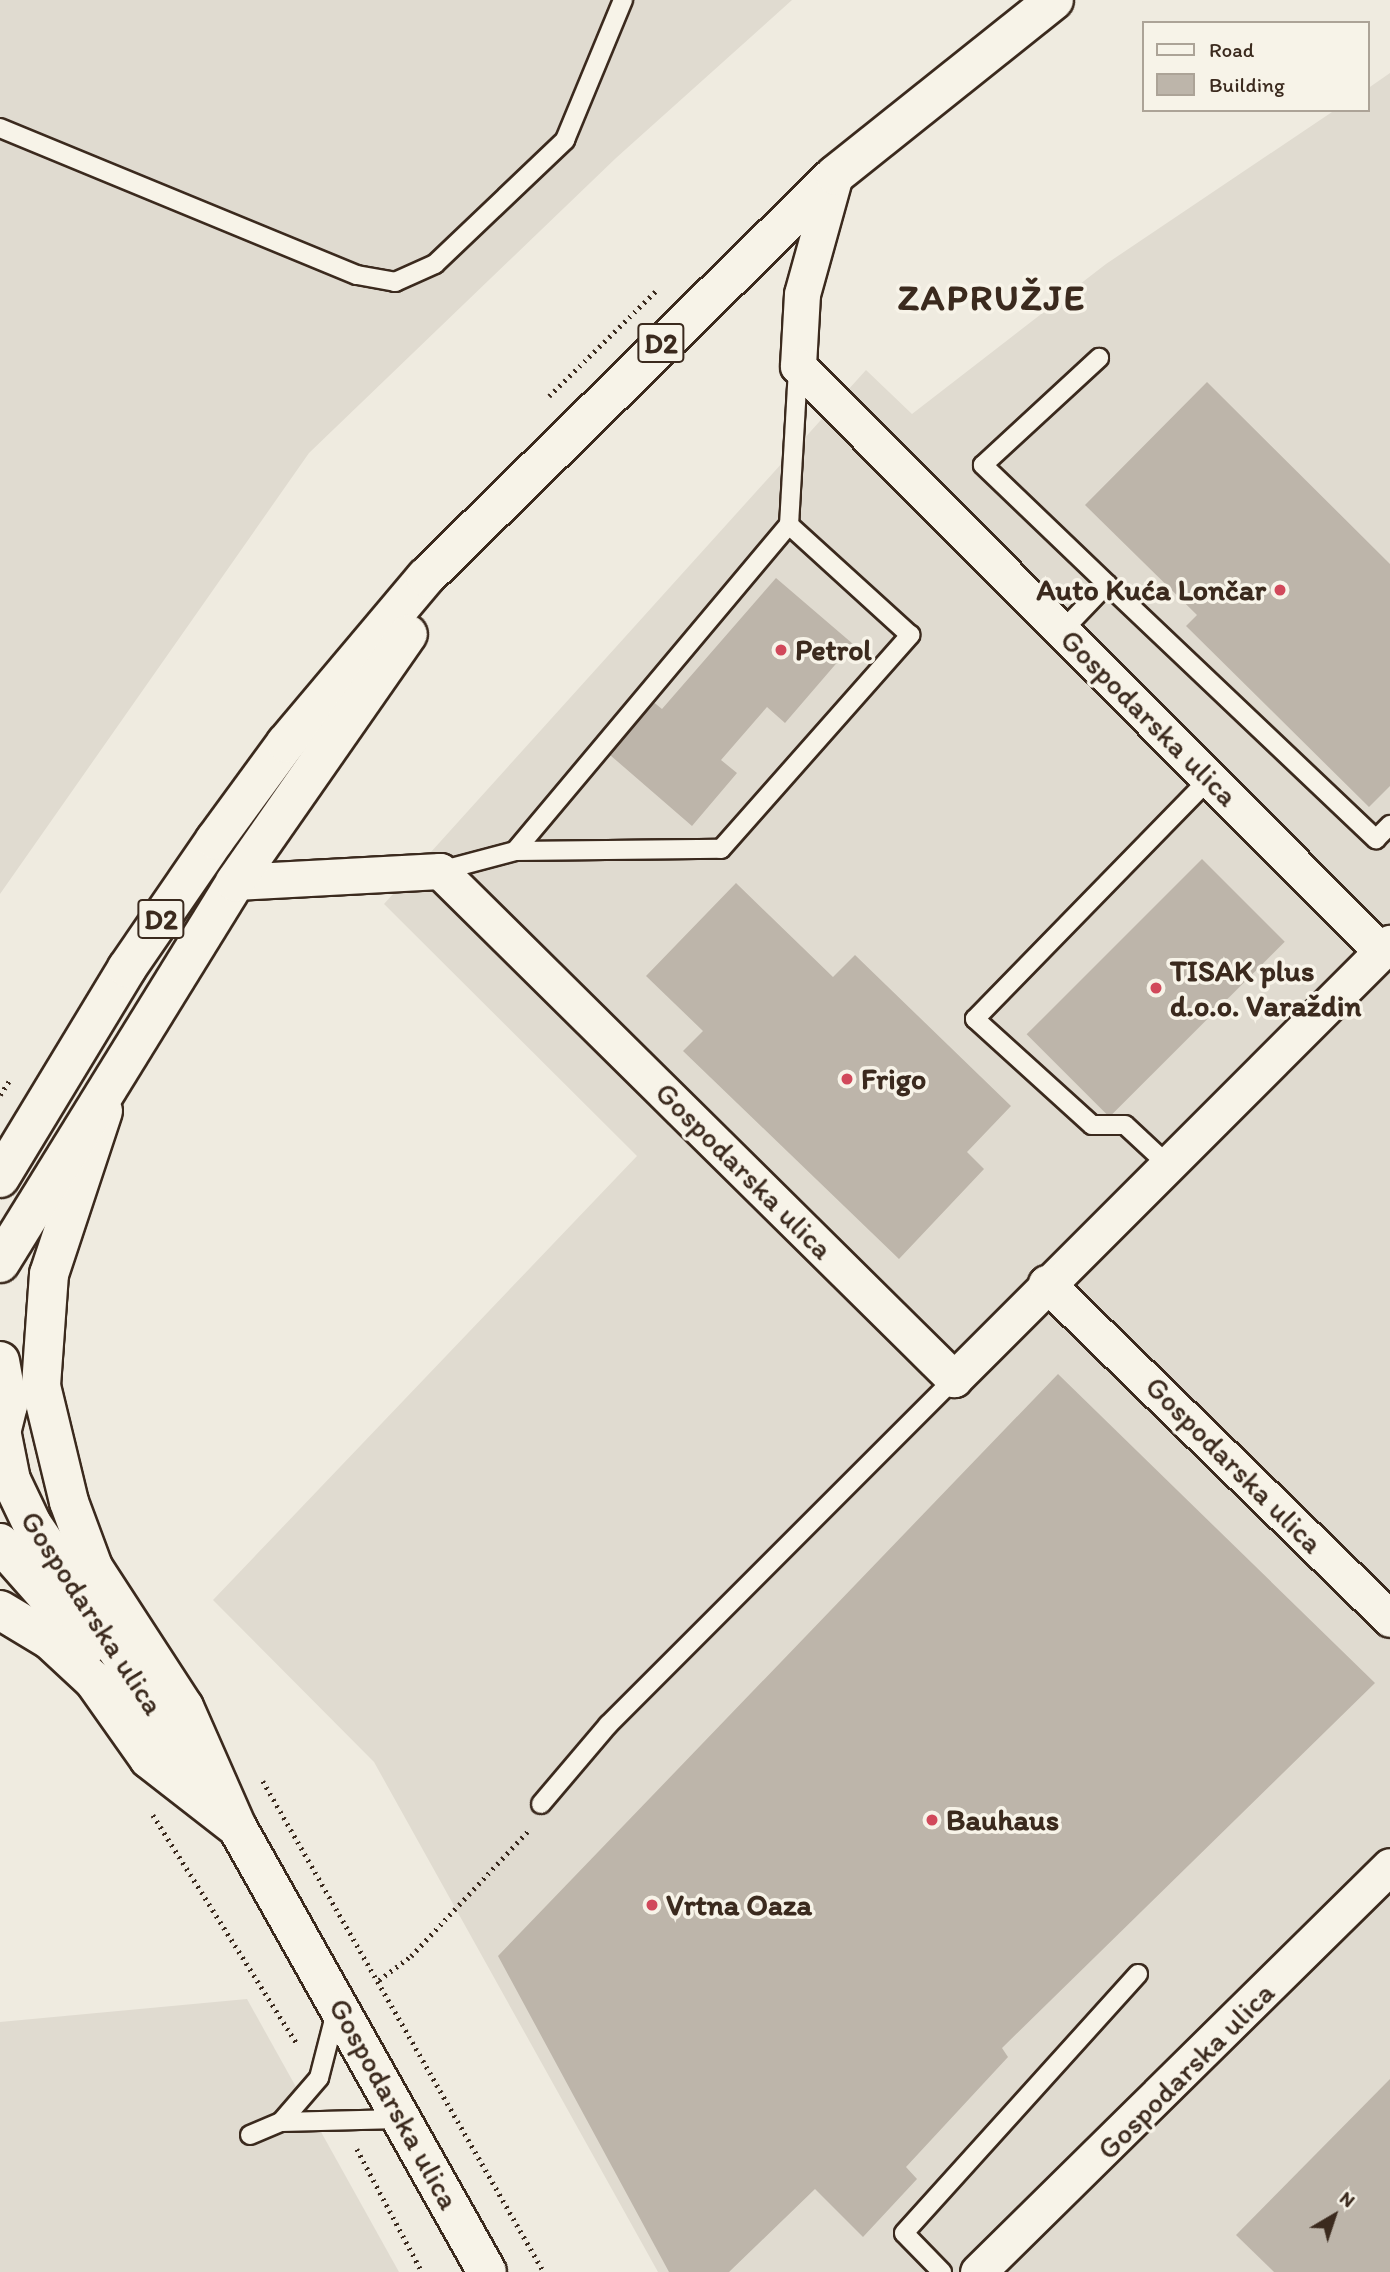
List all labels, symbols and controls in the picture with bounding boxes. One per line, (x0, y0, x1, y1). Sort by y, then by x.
legend (1142, 21, 1369, 112)
text: Road (1209, 37, 1254, 62)
text: Building (1209, 72, 1285, 97)
district label: ZAPRUŽJE (899, 275, 1085, 319)
road number: D2 (636, 318, 686, 368)
place label: Auto Kuća Lončar (1039, 572, 1266, 608)
marker: Auto Kuća Lončar (1272, 582, 1288, 598)
street label: Gospodarska ulica (1053, 622, 1245, 814)
place label: Petrol (795, 632, 872, 668)
marker: Petrol (773, 642, 789, 658)
road number: D2 (136, 894, 186, 944)
place label: TISAK plus d.o.o. Varaždin (1170, 953, 1359, 1024)
marker: TISAK plus d.o.o. Varaždin (1148, 980, 1164, 996)
place label: Frigo (861, 1061, 926, 1097)
marker: Frigo (839, 1071, 855, 1087)
street label: Gospodarska ulica (648, 1075, 840, 1267)
street label: Gospodarska ulica (1138, 1369, 1330, 1561)
street label: Gospodarska ulica (13, 1504, 171, 1722)
place label: Bauhaus (946, 1802, 1059, 1838)
marker: Bauhaus (924, 1812, 940, 1828)
place label: Vrtna Oaza (666, 1887, 812, 1923)
marker: Vrtna Oaza (644, 1897, 660, 1913)
street label: Gospodarska ulica (1090, 1975, 1282, 2167)
street label: Gospodarska ulica (321, 1992, 467, 2216)
north arrow (1299, 2181, 1369, 2251)
text: N (1335, 2186, 1360, 2212)

